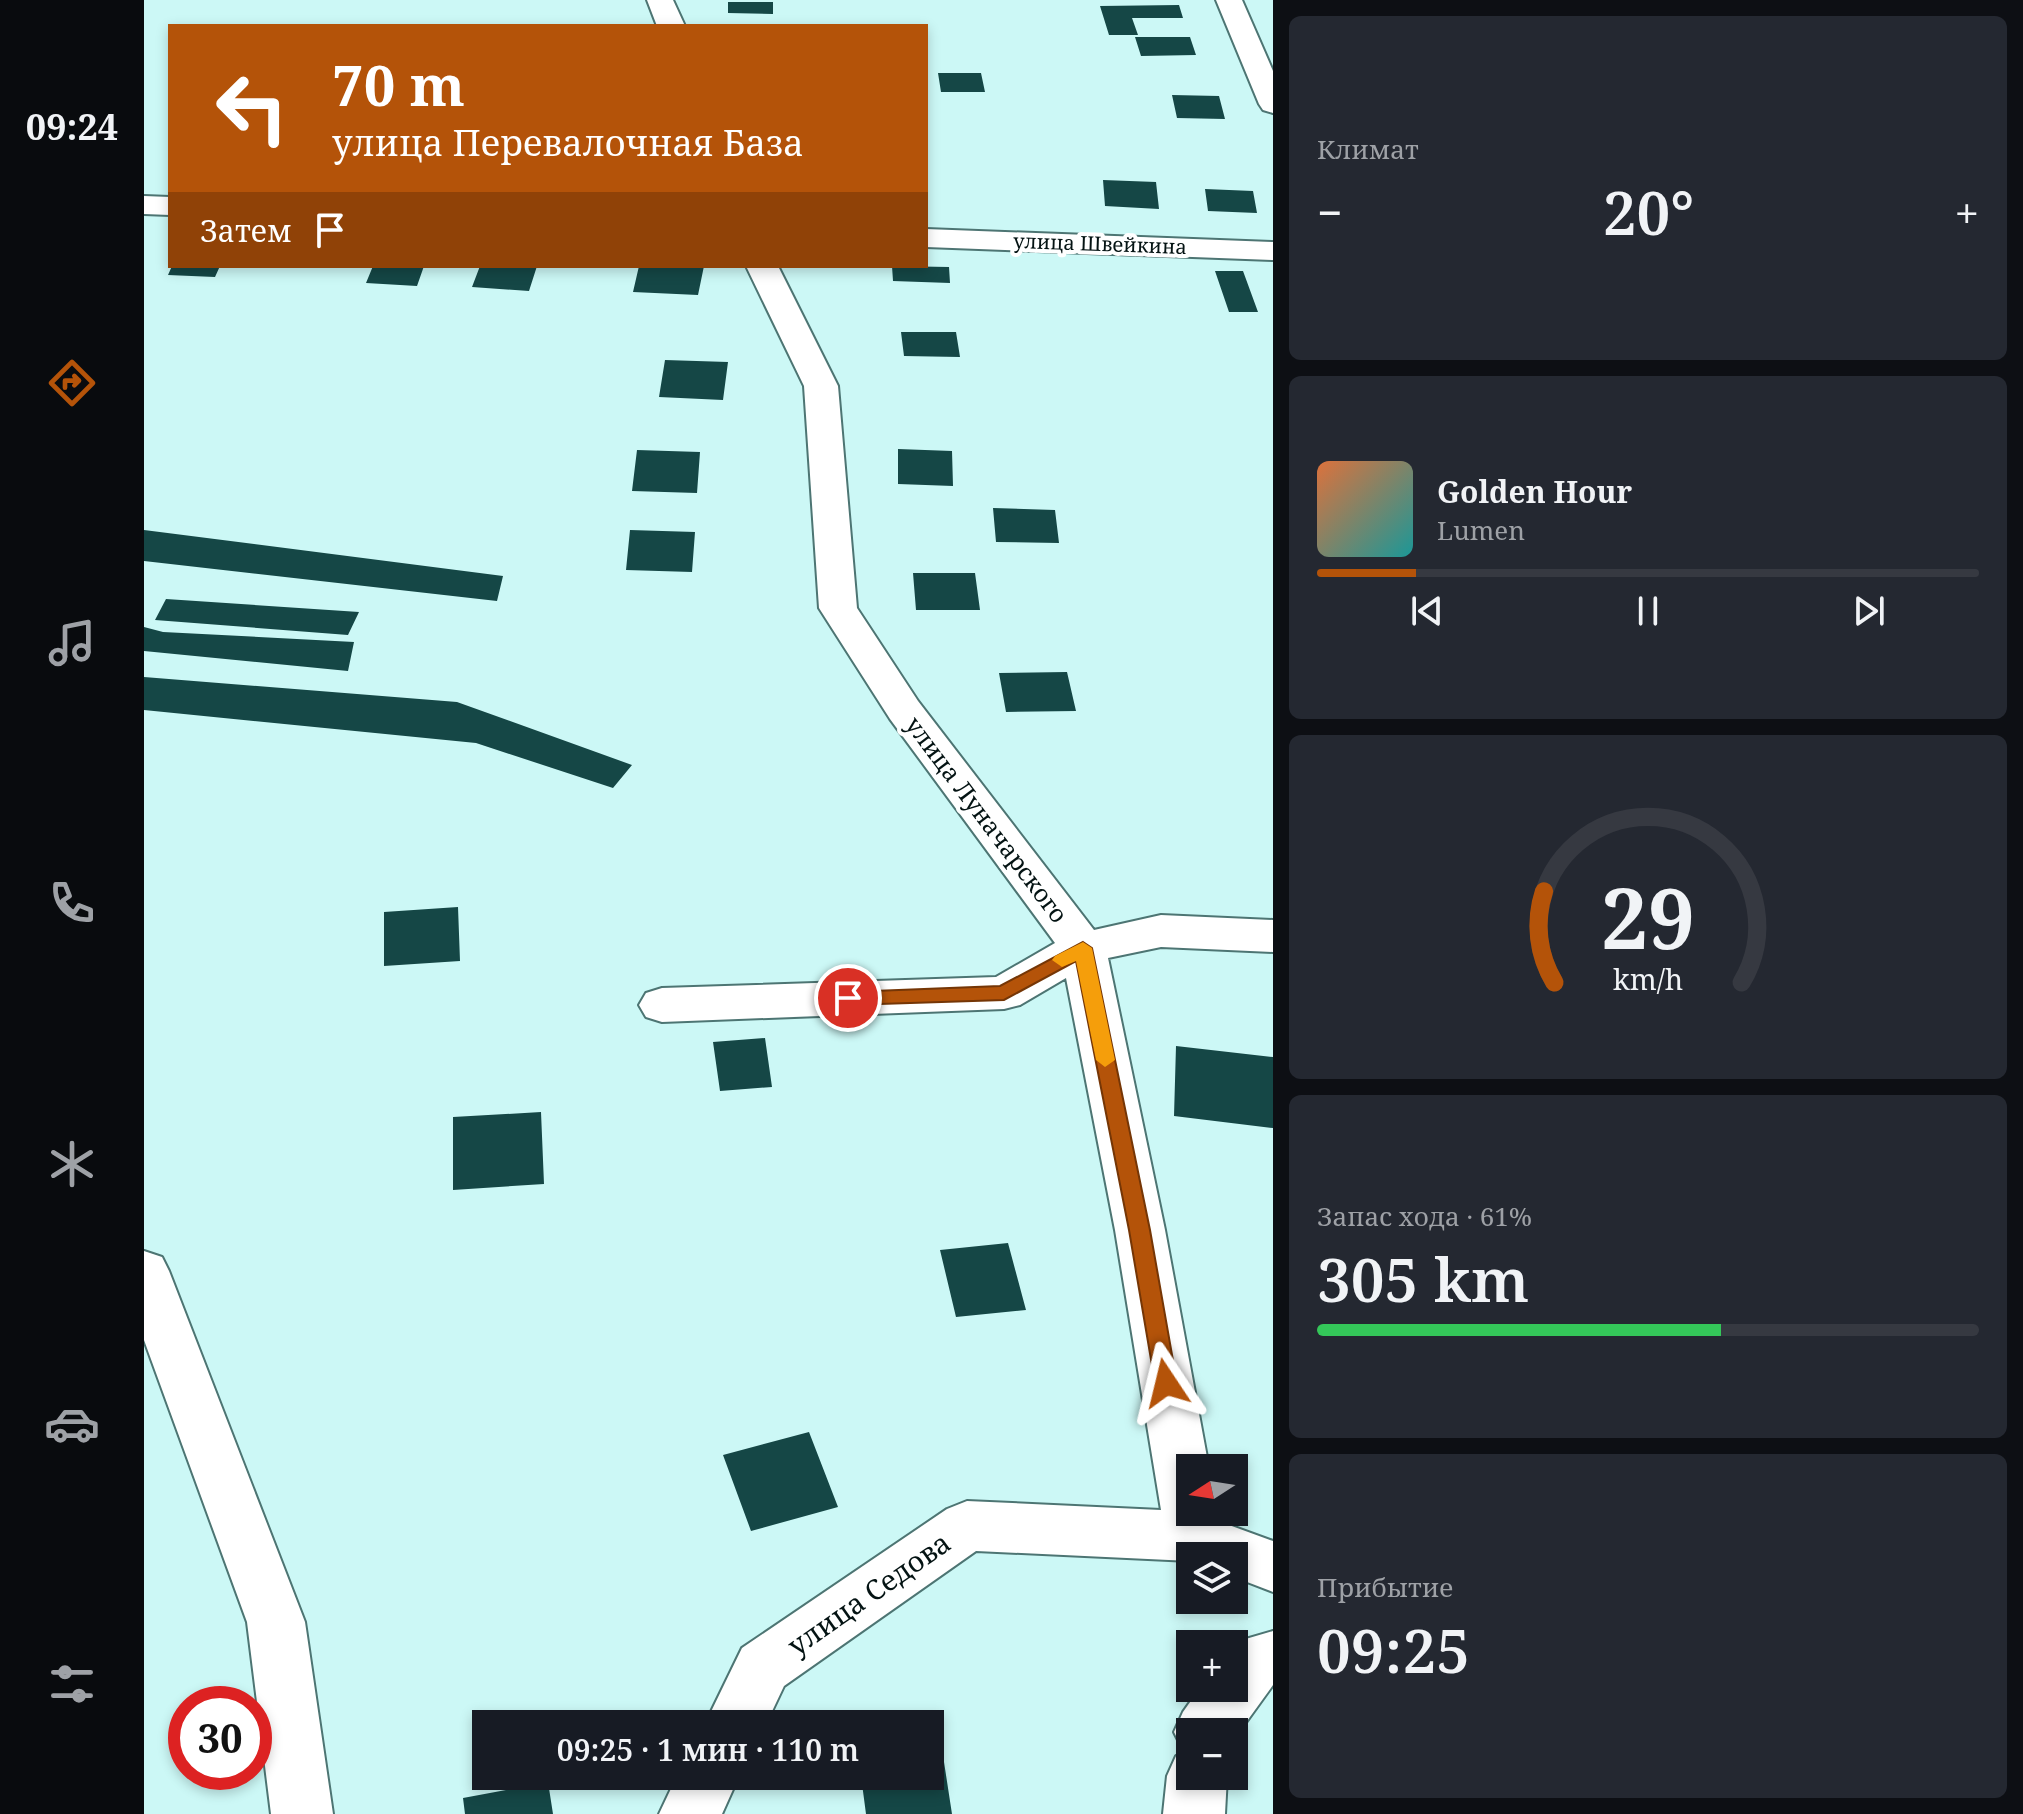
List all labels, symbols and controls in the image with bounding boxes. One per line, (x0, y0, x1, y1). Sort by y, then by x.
text: 70 m (332, 46, 465, 122)
icon: left (200, 56, 304, 160)
text: 09:24 (26, 102, 118, 151)
text: улица Перевалочная База (332, 118, 804, 167)
text: Климат (1317, 131, 1419, 167)
text: 20° (1603, 171, 1694, 253)
text: − (1317, 182, 1342, 242)
text: + (1954, 182, 1979, 242)
icon: arrive (308, 208, 352, 252)
text: Затем (200, 210, 292, 251)
street label: улица Швейкина (1013, 227, 1187, 260)
icon: directions (44, 355, 100, 411)
text: Golden Hour (1437, 471, 1632, 512)
text: Lumen (1437, 512, 1525, 548)
icon: previous (1405, 589, 1449, 633)
icon: pause (1626, 589, 1670, 633)
icon: next (1847, 589, 1891, 633)
icon: music (44, 615, 100, 671)
street label: улица Луначарского (899, 709, 1076, 929)
text: 29 (1601, 860, 1695, 973)
icon: phone (44, 875, 100, 931)
text: km/h (1613, 959, 1683, 998)
pin (814, 964, 882, 1032)
icon: arrive (826, 976, 870, 1020)
icon: climate (44, 1136, 100, 1192)
text: Запас хода · 61% (1317, 1198, 1532, 1234)
text: 305 km (1317, 1238, 1529, 1320)
position arrow (1124, 1341, 1208, 1425)
icon: car (44, 1396, 100, 1452)
north arrow (1176, 1454, 1248, 1526)
map controls (1176, 1454, 1248, 1790)
street label: улица Седова (779, 1523, 957, 1663)
button: layers (1176, 1542, 1248, 1614)
text: Прибытие (1317, 1569, 1453, 1605)
text: 09:25 (1317, 1609, 1470, 1691)
button: + (1176, 1630, 1248, 1702)
icon: filters (44, 1656, 100, 1712)
speed limit sign: 30 (168, 1686, 272, 1790)
button: − (1176, 1718, 1248, 1790)
text: 09:25 · 1 мин · 110 m (557, 1729, 859, 1770)

